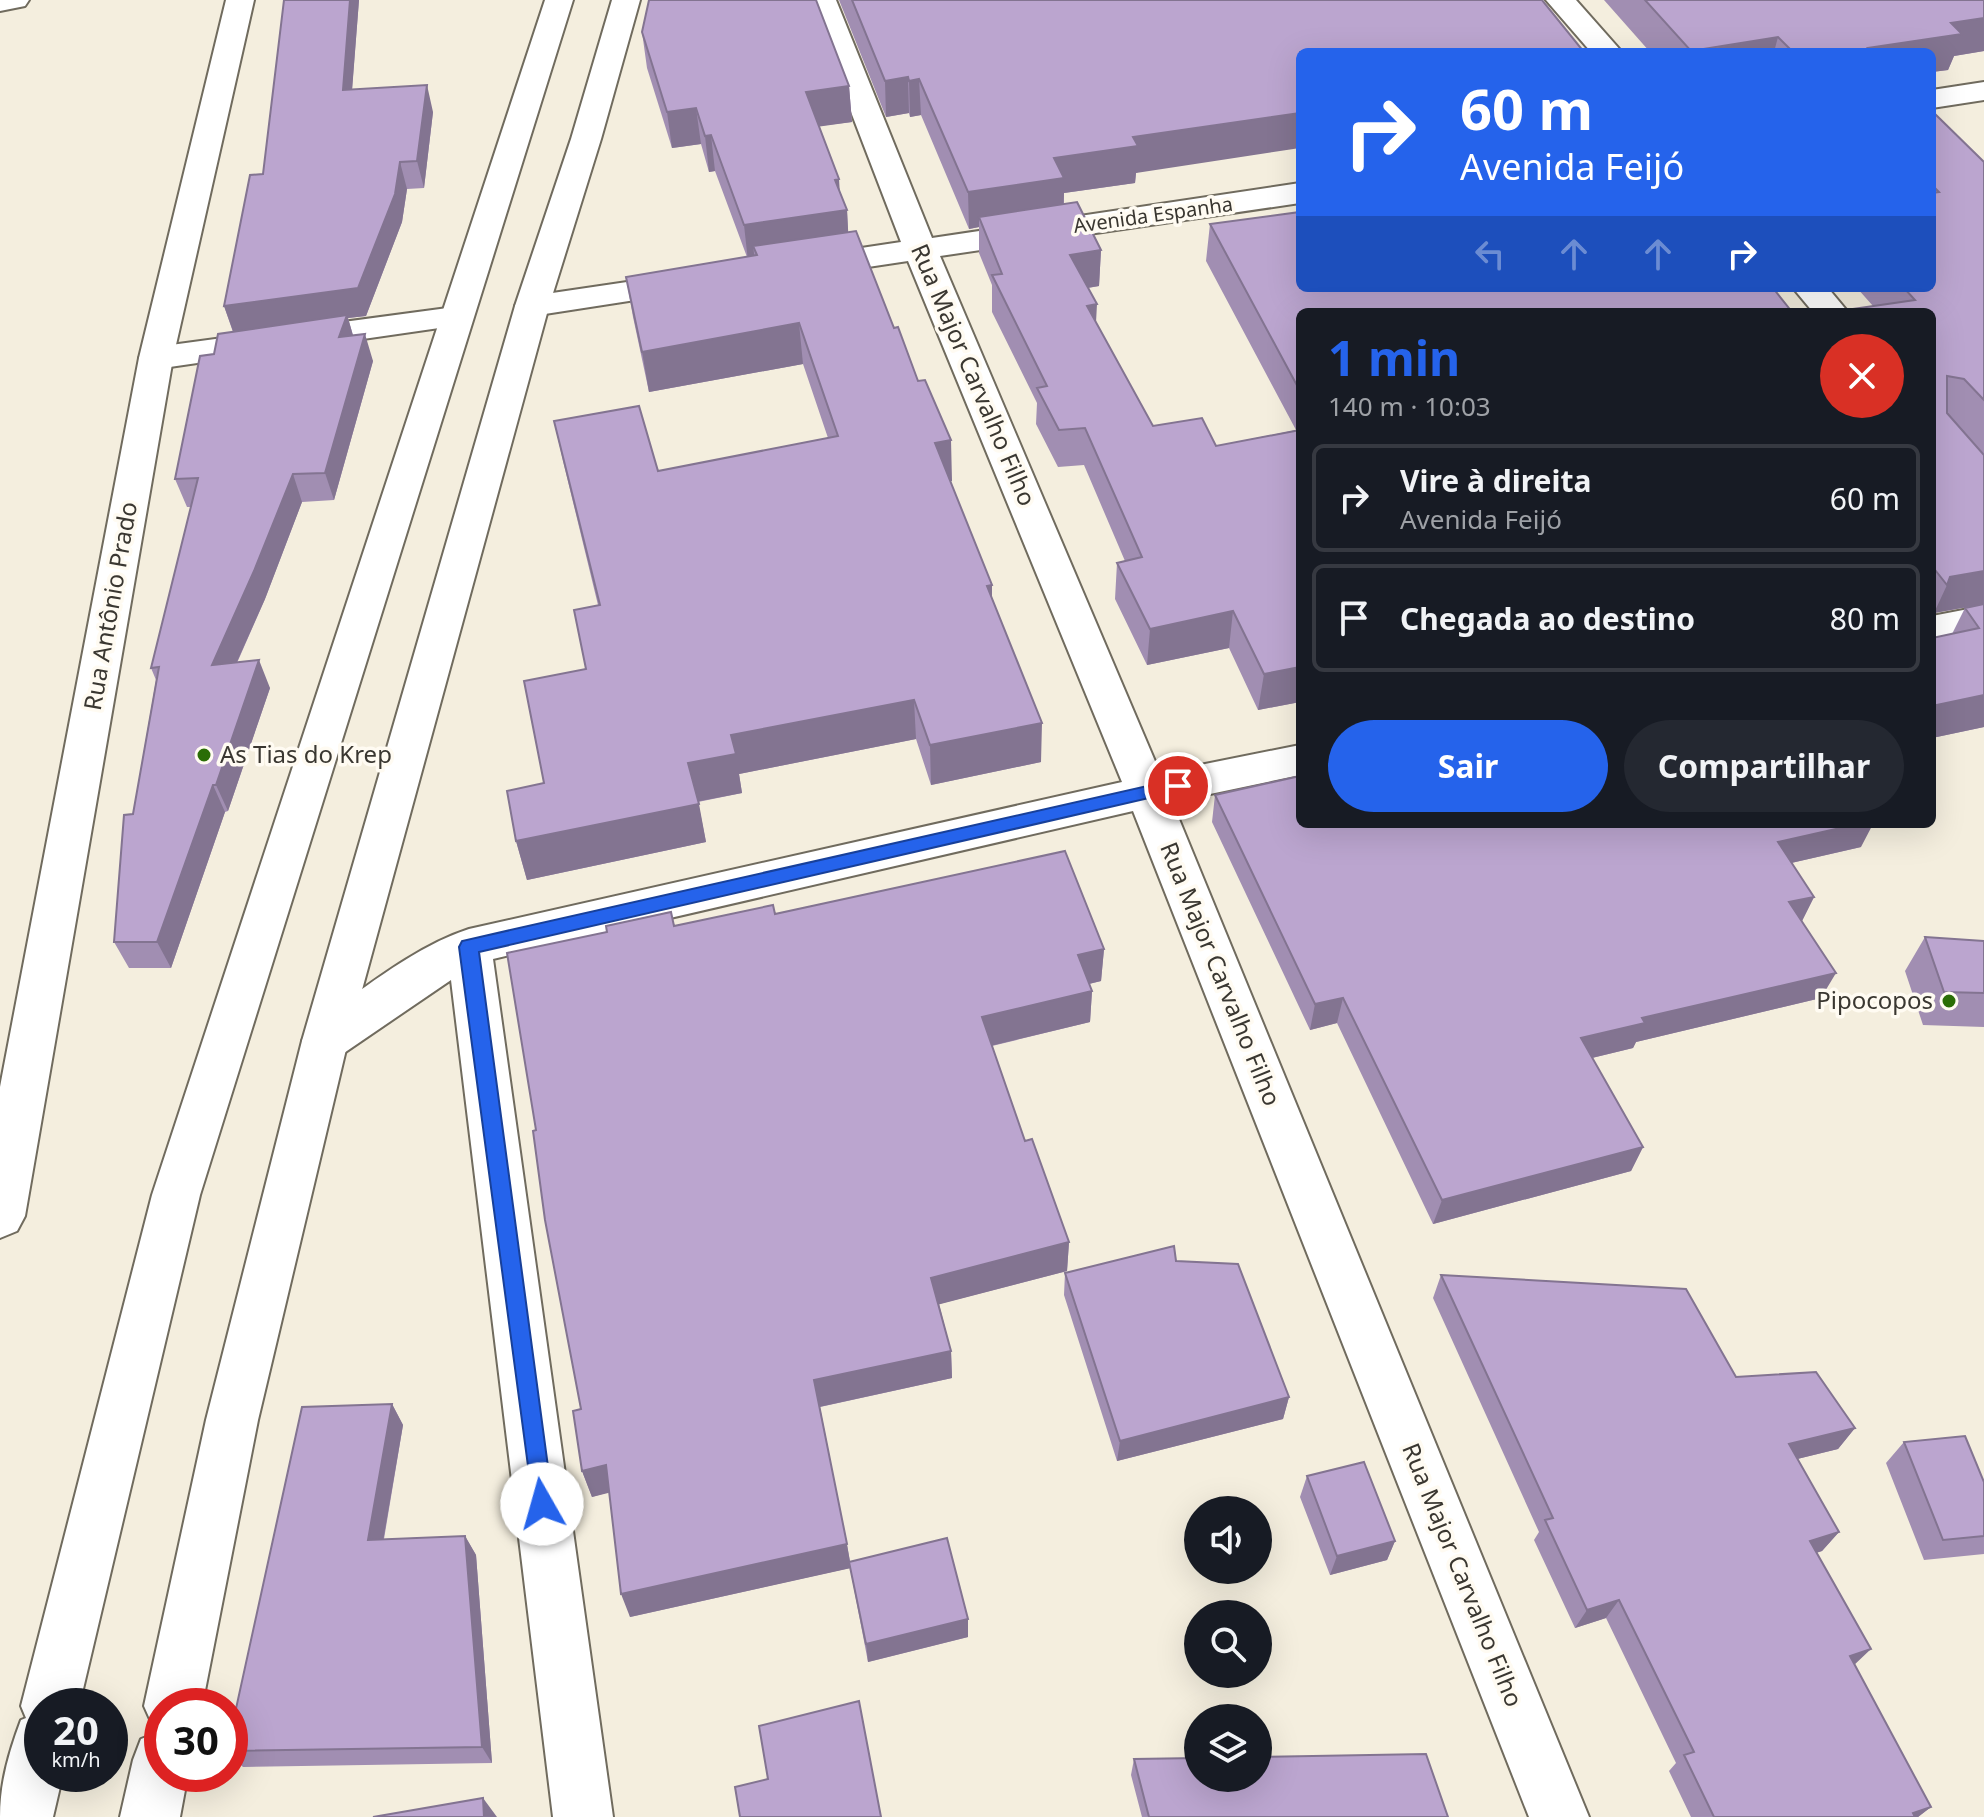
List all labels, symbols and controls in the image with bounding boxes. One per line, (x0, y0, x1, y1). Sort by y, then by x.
text: 60 m (1460, 70, 1593, 146)
icon: right (1328, 80, 1432, 184)
text: Avenida Feijó (1460, 142, 1684, 191)
street label: Avenida Espanha (1072, 190, 1234, 239)
icon: left (1468, 232, 1512, 276)
icon: ahead (1552, 232, 1596, 276)
icon: ahead (1636, 232, 1680, 276)
icon: right (1720, 232, 1764, 276)
street label: Rua Major Carvalho Filho (904, 238, 1045, 511)
text: 1 min (1328, 325, 1460, 390)
button: close (1820, 334, 1904, 418)
text: 140 m · 10:03 (1328, 388, 1491, 424)
text: Vire à direita (1400, 460, 1591, 501)
icon: right (1332, 476, 1376, 520)
text: 60 m (1830, 478, 1900, 519)
street label: Rua Antônio Prado (75, 499, 144, 713)
text: Avenida Feijó (1400, 501, 1562, 537)
icon: arrive (1332, 596, 1376, 640)
text: Chegada ao destino (1400, 598, 1695, 639)
text: 80 m (1830, 598, 1900, 639)
button: Sair (1328, 720, 1608, 812)
button: Compartilhar (1624, 720, 1904, 812)
place label: As Tias do Krep (220, 737, 392, 770)
marker: As Tias do Krep (195, 746, 213, 764)
pin (1144, 752, 1212, 820)
icon: arrive (1156, 764, 1200, 808)
street label: Rua Major Carvalho Filho (1153, 837, 1289, 1110)
place label: Pipocopos (1816, 983, 1933, 1016)
marker: Pipocopos (1940, 992, 1958, 1010)
street label: Rua Major Carvalho Filho (1395, 1438, 1531, 1711)
position arrow (500, 1462, 584, 1546)
map controls (1184, 1496, 1272, 1792)
button: sound (1184, 1496, 1272, 1584)
button: search (1184, 1600, 1272, 1688)
speed limit sign: 30 (144, 1688, 248, 1792)
text: 20 (53, 1702, 99, 1757)
button: layers (1184, 1704, 1272, 1792)
text: km/h (51, 1746, 101, 1773)

